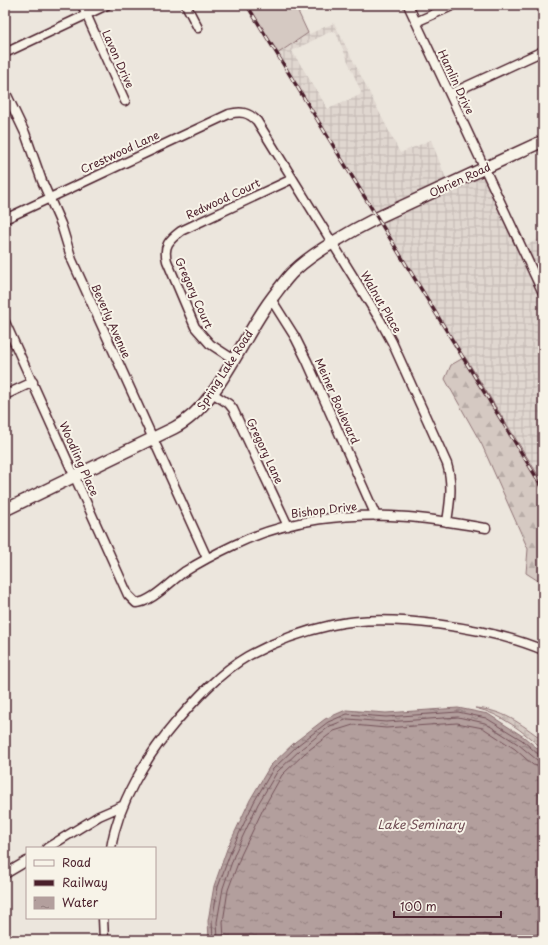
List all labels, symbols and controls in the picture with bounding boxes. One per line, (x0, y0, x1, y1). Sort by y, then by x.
street label: Lavon Drive (98, 27, 139, 91)
street label: Hamlin Drive (434, 47, 479, 117)
street label: Crestwood Lane (77, 126, 162, 177)
street label: Obrien Road (426, 158, 493, 201)
street label: Redwood Court (183, 174, 263, 223)
street label: Gregory Court (171, 255, 218, 331)
street label: Walnut Place (357, 267, 406, 336)
street label: Beverly Avenue (87, 281, 136, 361)
street label: Spring Lake Road (192, 326, 257, 413)
street label: Meiner Boulevard (311, 355, 364, 447)
street label: Gregory Lane (243, 415, 288, 487)
street label: Woodling Place (55, 419, 104, 499)
street label: Bishop Drive (290, 497, 358, 522)
water label: Lake Seminary (378, 815, 466, 833)
legend (26, 847, 156, 919)
text: Road (62, 853, 91, 871)
text: Railway (62, 873, 108, 891)
text: Water (62, 893, 99, 911)
scale bar (394, 893, 501, 919)
text: 100 m (400, 897, 437, 915)

